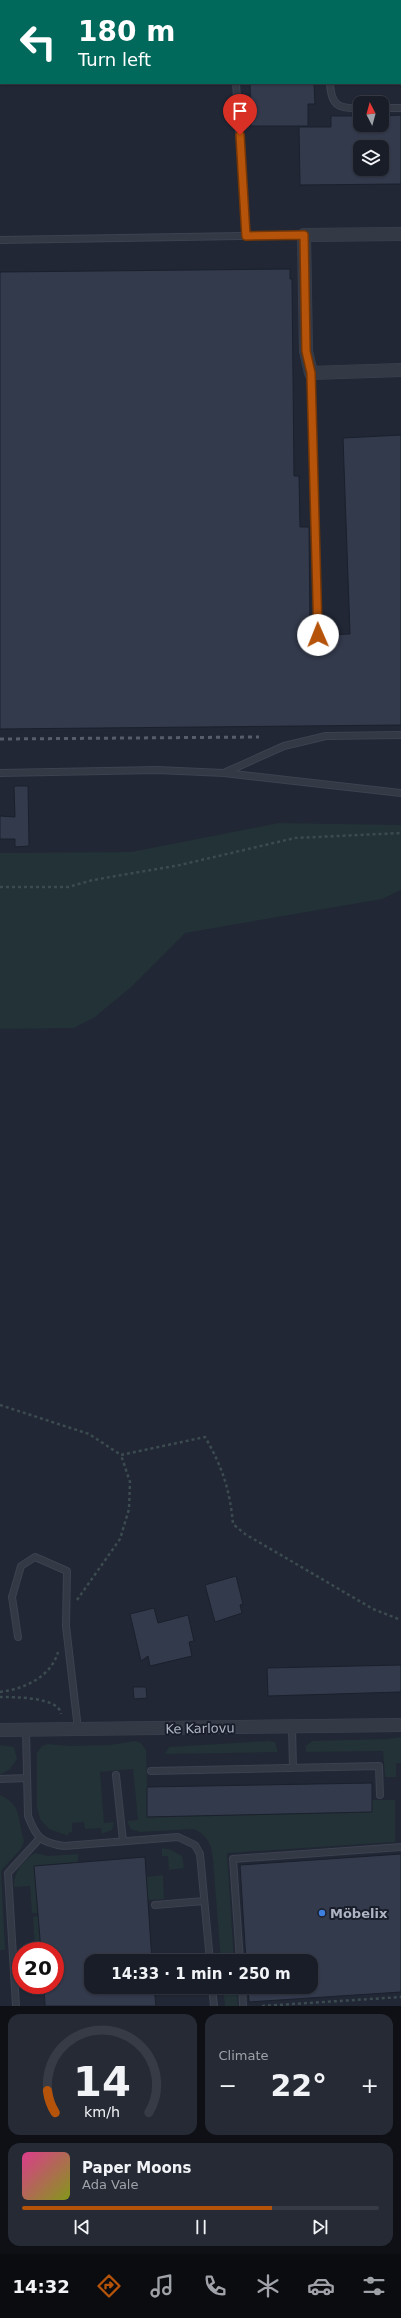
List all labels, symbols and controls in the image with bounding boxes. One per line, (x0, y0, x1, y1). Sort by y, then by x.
text: 180 m (78, 15, 175, 48)
icon: left (12, 16, 64, 68)
text: Turn left (78, 49, 151, 70)
pin (223, 94, 257, 135)
north arrow (353, 96, 389, 132)
map controls (353, 96, 389, 176)
icon: arrive (229, 100, 251, 122)
button: layers (353, 140, 389, 176)
position arrow (297, 614, 339, 656)
street label: Ke Karlovu (165, 1720, 235, 1737)
place label: Möbelix (330, 1906, 388, 1921)
marker: Möbelix (317, 1908, 327, 1918)
speed limit sign: 20 (12, 1942, 64, 1994)
text: 14:33 · 1 min · 250 m (111, 1965, 291, 1983)
text: Climate (219, 2048, 269, 2063)
text: 14 (73, 2056, 131, 2105)
text: 22° (270, 2068, 327, 2103)
text: − (219, 2073, 237, 2098)
text: + (361, 2073, 379, 2098)
text: km/h (84, 2103, 120, 2119)
text: Paper Moons (82, 2159, 191, 2177)
text: Ada Vale (82, 2177, 138, 2192)
icon: previous (71, 2216, 93, 2238)
icon: pause (190, 2216, 212, 2238)
icon: next (309, 2216, 331, 2238)
icon: directions (95, 2272, 123, 2300)
icon: music (148, 2272, 176, 2300)
icon: phone (201, 2272, 229, 2300)
icon: climate (254, 2272, 282, 2300)
icon: car (307, 2272, 335, 2300)
icon: filters (360, 2272, 388, 2300)
text: 14:32 (13, 2276, 70, 2297)

